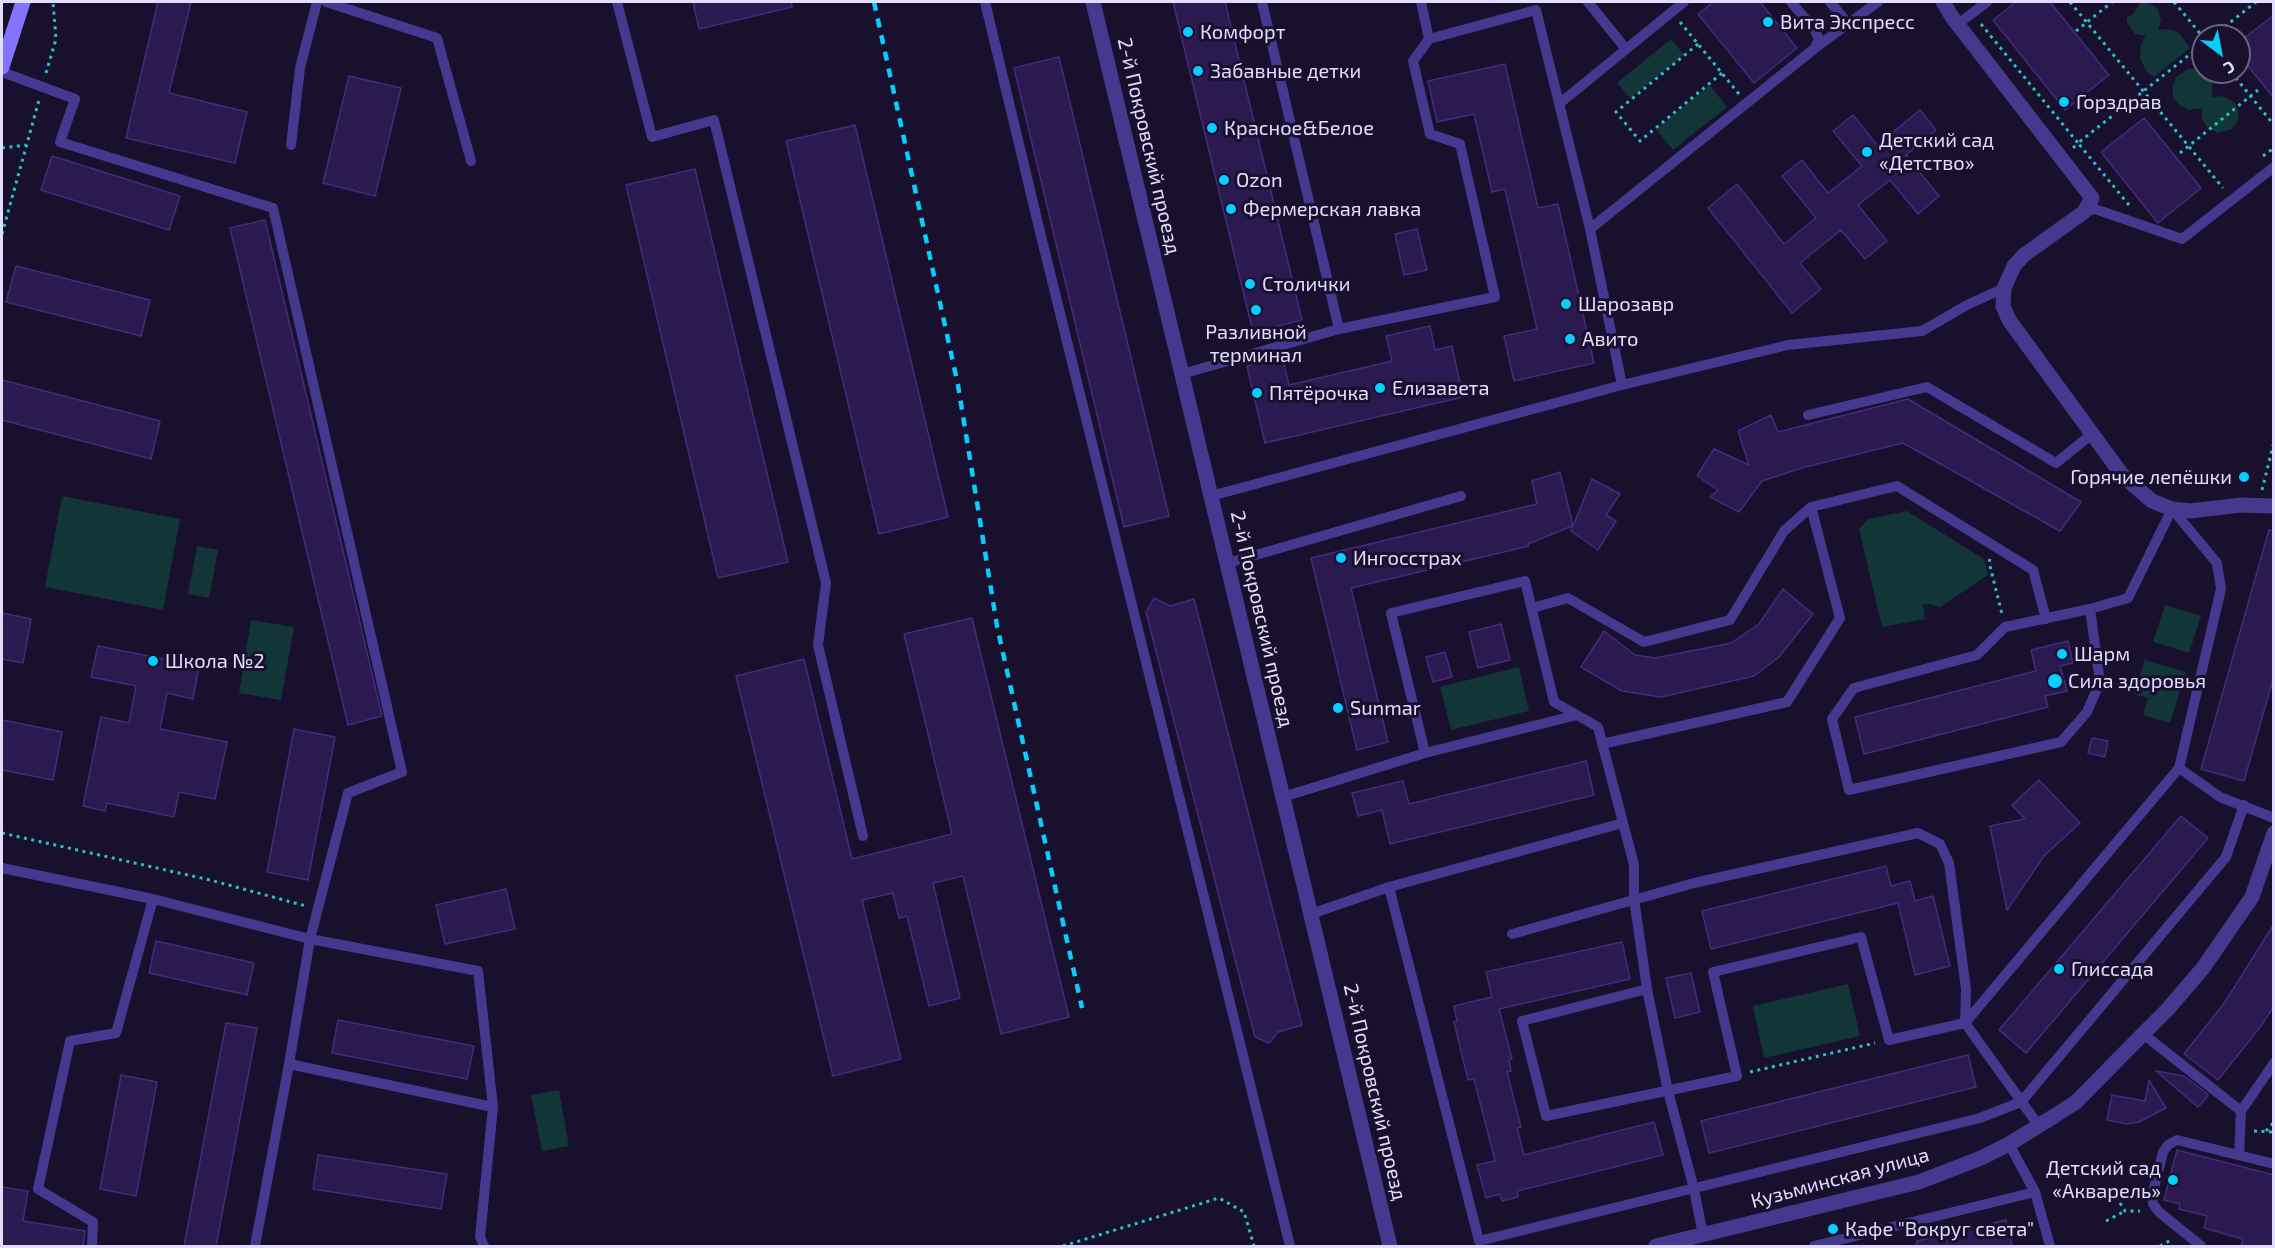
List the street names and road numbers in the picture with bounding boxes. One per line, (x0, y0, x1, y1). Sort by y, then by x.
street label: 2-й Покровский проезд (1112, 35, 1186, 257)
street label: 2-й Покровский проезд (1225, 508, 1299, 730)
street label: 2-й Покровский проезд (1338, 981, 1412, 1203)
street label: Кузьминская улица (1748, 1143, 1932, 1213)

